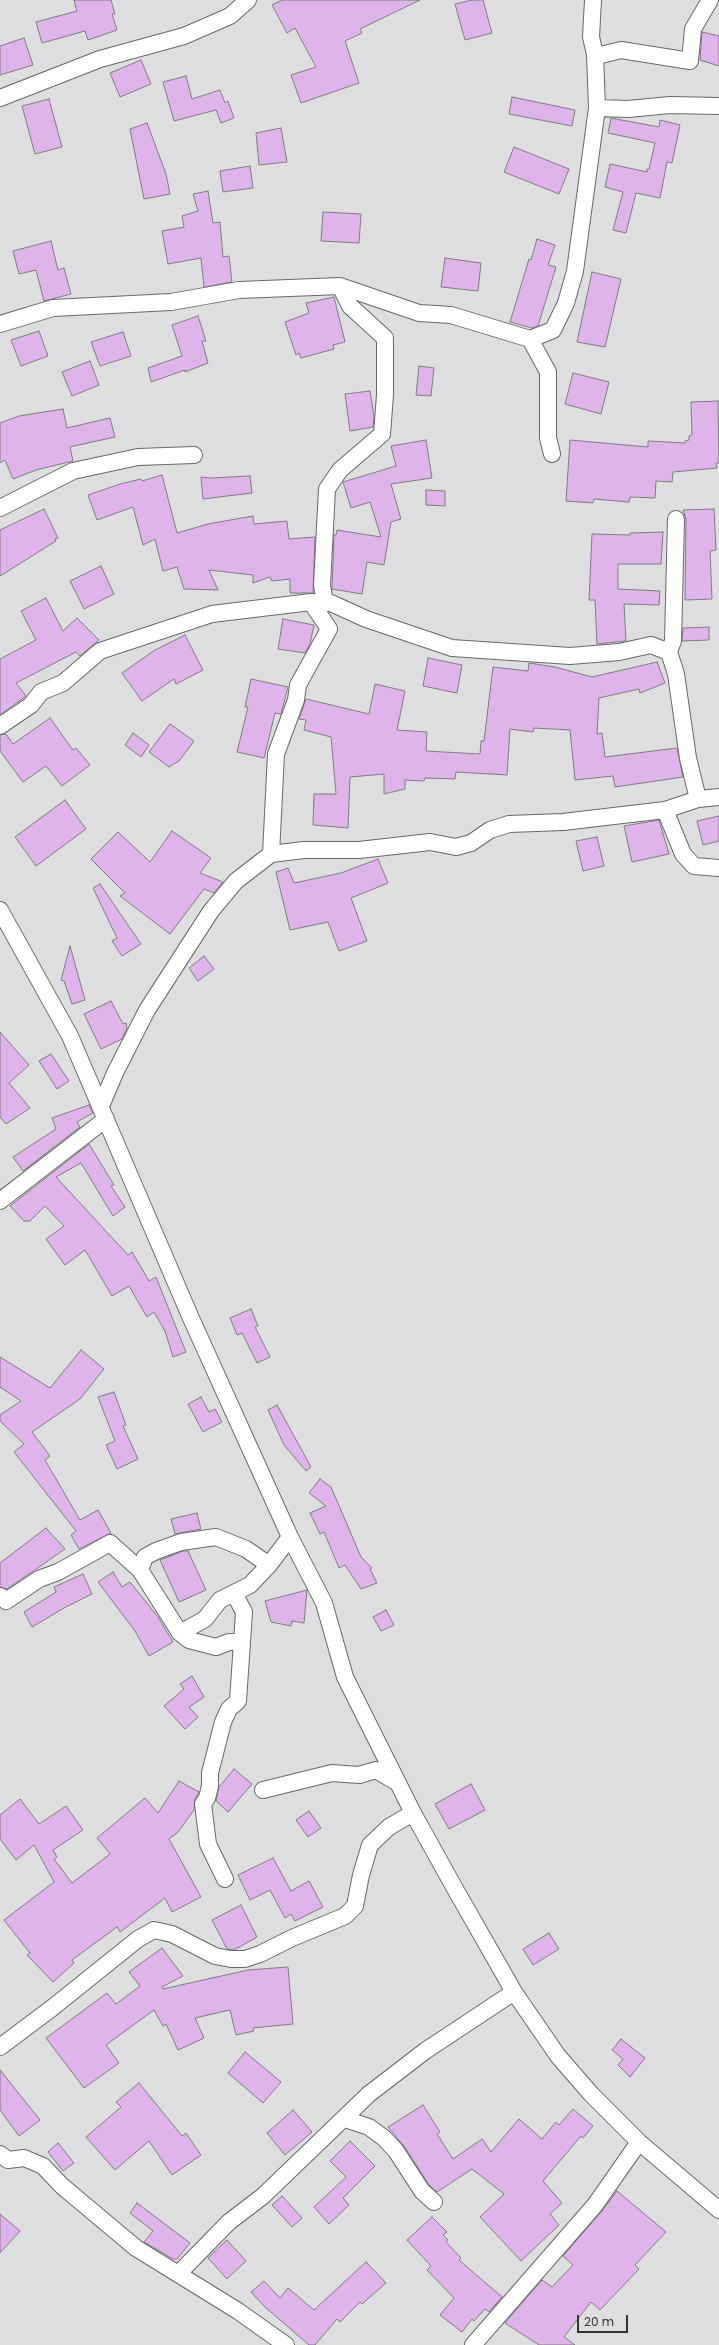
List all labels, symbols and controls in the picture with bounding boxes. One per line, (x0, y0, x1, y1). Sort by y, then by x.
scale bar (579, 2307, 630, 2333)
text: 20 m (584, 2313, 614, 2330)

